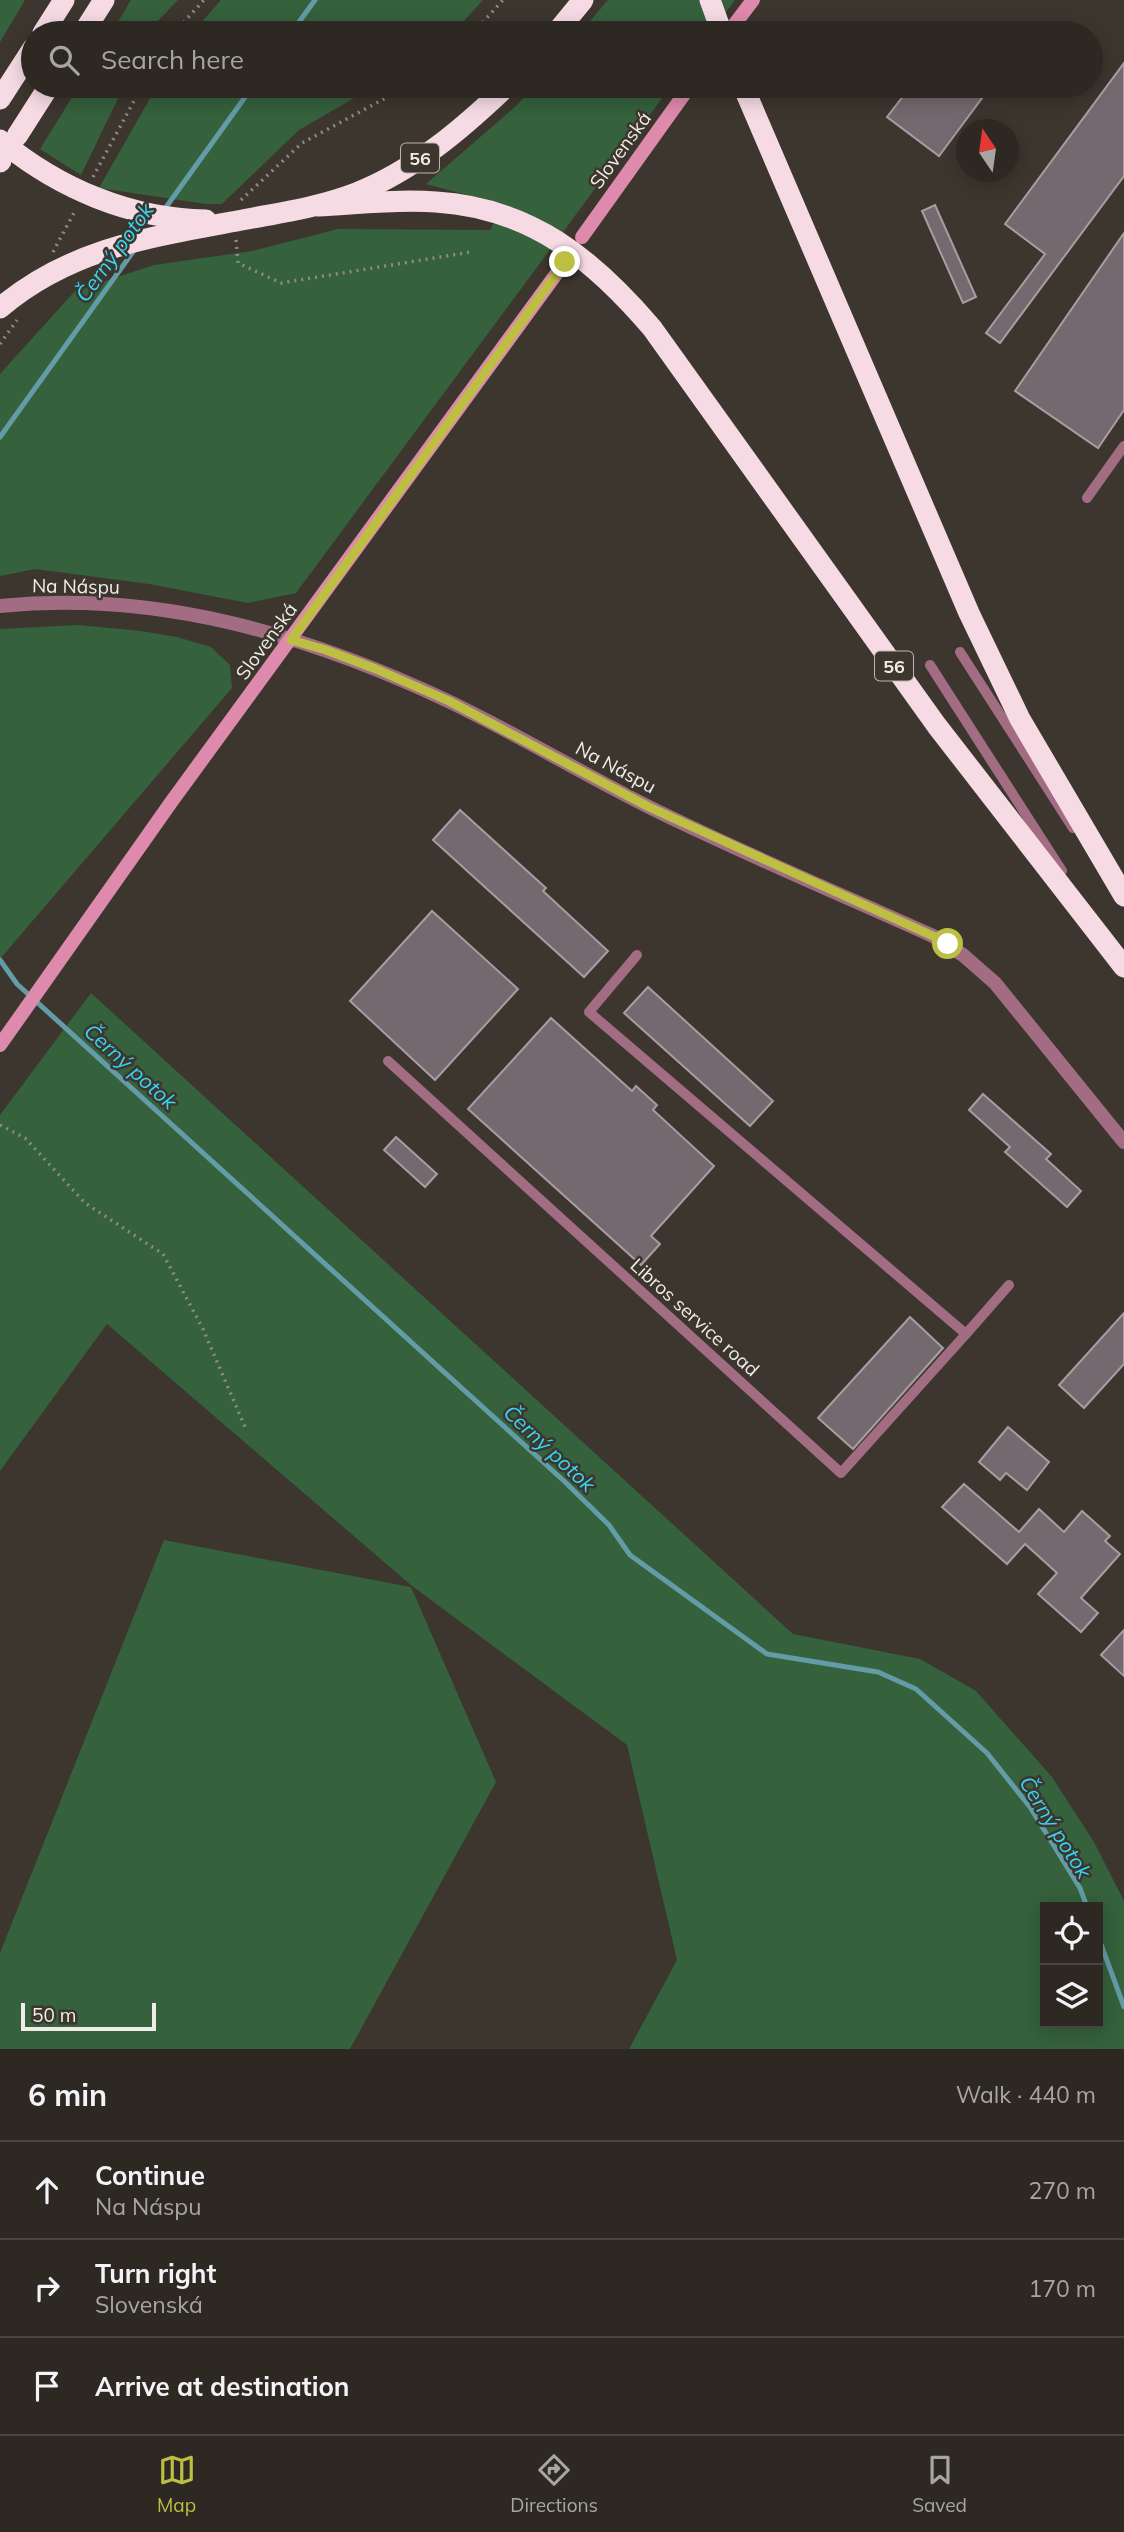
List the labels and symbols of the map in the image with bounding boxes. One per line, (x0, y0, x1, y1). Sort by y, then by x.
street label: Slovenská (584, 107, 656, 193)
north arrow (956, 119, 1019, 182)
road number: 56 (401, 144, 439, 173)
water label: Černý potok (69, 196, 159, 307)
route end (549, 246, 580, 277)
street label: Na Náspu (32, 573, 120, 599)
street label: Slovenská (230, 598, 302, 684)
road number: 56 (875, 652, 913, 680)
street label: Na Náspu (572, 736, 660, 798)
route start (932, 928, 963, 959)
water label: Černý potok (79, 1018, 184, 1115)
street label: Libros service road (626, 1253, 764, 1381)
water label: Černý potok (499, 1399, 602, 1498)
water label: Černý potok (1014, 1771, 1098, 1884)
scale bar (21, 2000, 156, 2032)

